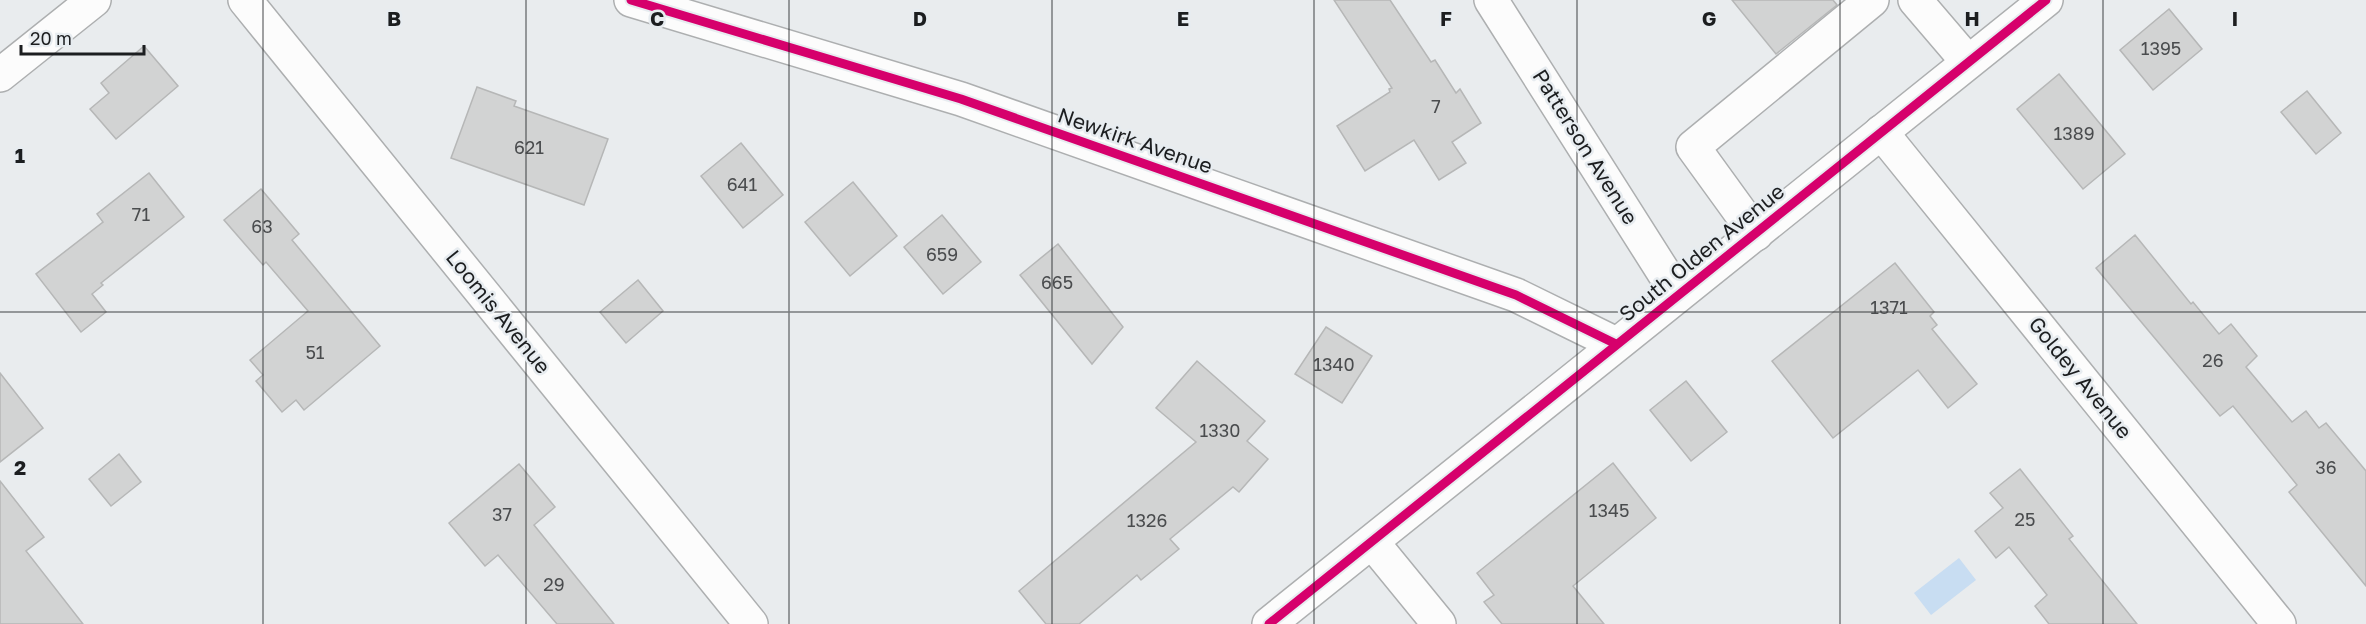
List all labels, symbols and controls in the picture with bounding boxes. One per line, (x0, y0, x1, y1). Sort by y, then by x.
text: B (387, 6, 401, 30)
text: C (650, 6, 664, 30)
text: D (913, 6, 927, 30)
text: E (1177, 6, 1189, 30)
text: F (1440, 6, 1452, 30)
text: G (1702, 6, 1716, 30)
text: H (1964, 6, 1980, 30)
text: I (2232, 6, 2238, 30)
scale bar (21, 18, 144, 56)
text: 20 m (30, 27, 72, 49)
house number: 1395 (2141, 37, 2181, 59)
street label: Patterson Avenue (1528, 64, 1644, 229)
house number: 7 (1431, 95, 1441, 117)
street label: Newkirk Avenue (1055, 101, 1216, 179)
house number: 1389 (2053, 122, 2095, 144)
house number: 621 (514, 136, 544, 158)
text: 1 (15, 143, 25, 167)
house number: 641 (727, 173, 758, 195)
street label: South Olden Avenue (1614, 178, 1789, 327)
house number: 71 (132, 203, 150, 225)
house number: 63 (251, 215, 273, 237)
house number: 659 (926, 243, 958, 265)
street label: Loomis Avenue (441, 244, 557, 378)
house number: 665 (1041, 271, 1073, 293)
house number: 1371 (1870, 296, 1908, 318)
street label: Goldey Avenue (2024, 311, 2138, 444)
house number: 51 (305, 341, 325, 363)
house number: 26 (2202, 349, 2224, 371)
house number: 1340 (1313, 353, 1355, 375)
house number: 1330 (1200, 419, 1240, 441)
text: 2 (14, 455, 26, 479)
house number: 36 (2315, 456, 2337, 478)
house number: 1345 (1589, 499, 1629, 521)
house number: 37 (492, 503, 512, 525)
house number: 25 (2015, 508, 2035, 530)
house number: 1326 (1127, 509, 1167, 531)
house number: 29 (543, 573, 565, 595)

